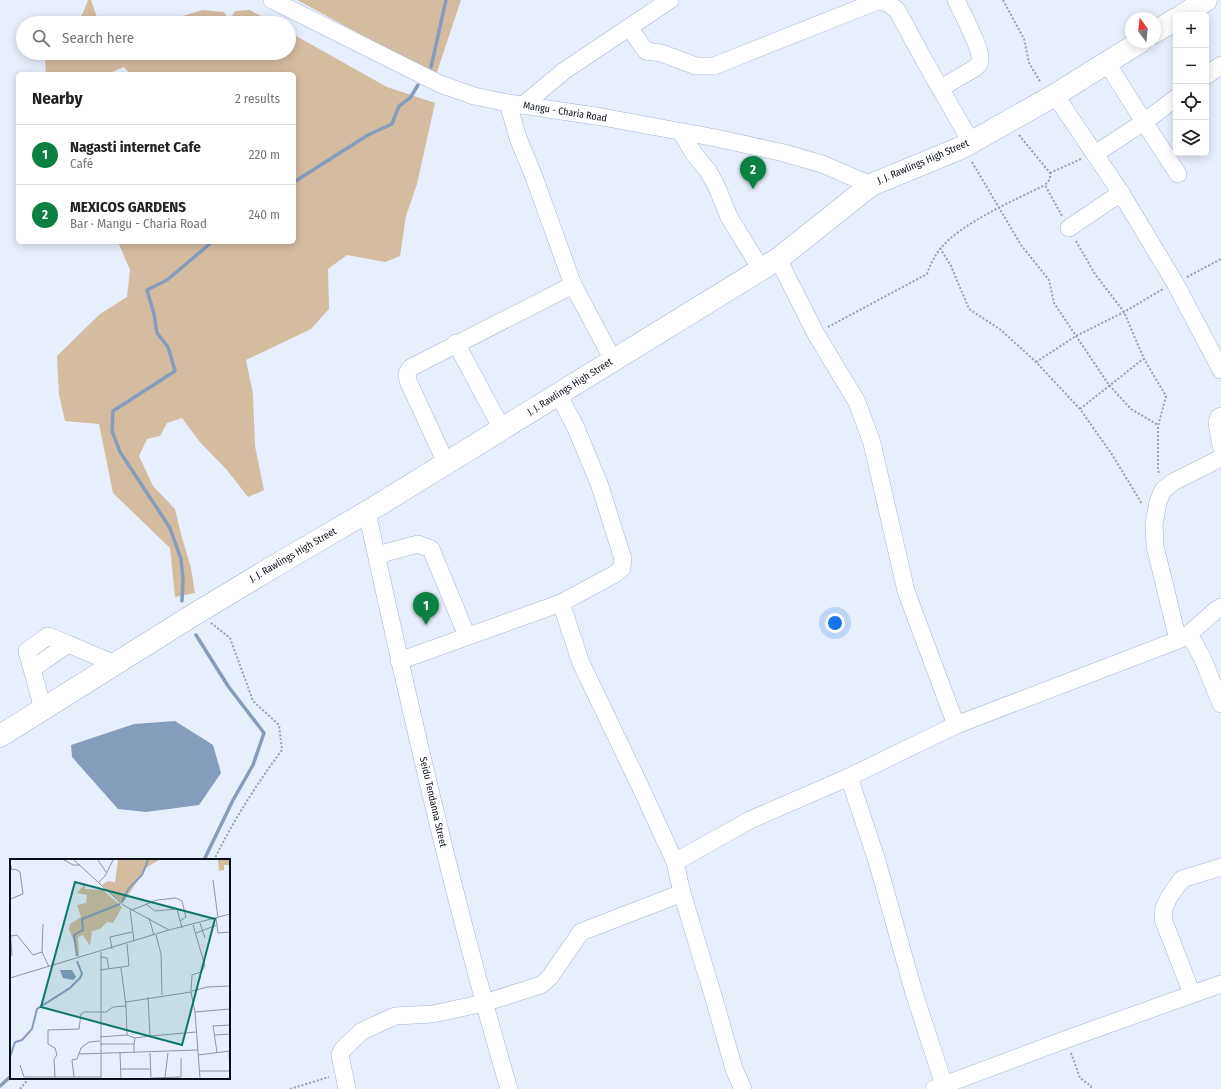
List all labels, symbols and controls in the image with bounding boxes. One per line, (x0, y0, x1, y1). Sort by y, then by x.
north arrow (1125, 12, 1161, 48)
map controls (1173, 12, 1209, 156)
button: + (1173, 12, 1209, 48)
search box (16, 16, 296, 60)
icon: search (30, 27, 52, 49)
text: Search here (62, 29, 134, 47)
button: − (1173, 48, 1209, 84)
button: locate (1173, 84, 1209, 120)
text: Nearby (32, 88, 83, 109)
text: 2 results (235, 91, 280, 106)
street label: Mangu - Charia Road (522, 99, 608, 125)
button: layers (1173, 120, 1209, 156)
street label: J. J. Rawlings High Street (875, 137, 971, 187)
text: Nagasti internet Cafe (70, 138, 201, 156)
text: 1 (42, 147, 48, 162)
text: 220 m (249, 147, 280, 162)
text: Café (70, 156, 93, 171)
pin: 2 (740, 156, 766, 189)
text: MEXICOS GARDENS (70, 198, 186, 216)
text: 2 (42, 207, 48, 222)
text: 240 m (248, 207, 280, 222)
text: Bar · Mangu - Charia Road (70, 216, 207, 231)
street label: J. J. Rawlings High Street (525, 355, 615, 418)
street label: J. J. Rawlings High Street (247, 525, 339, 585)
pin: 1 (413, 592, 439, 625)
your location (825, 613, 845, 633)
street label: Seidu Tendanna Street (417, 756, 449, 849)
inset map (10, 859, 230, 1079)

